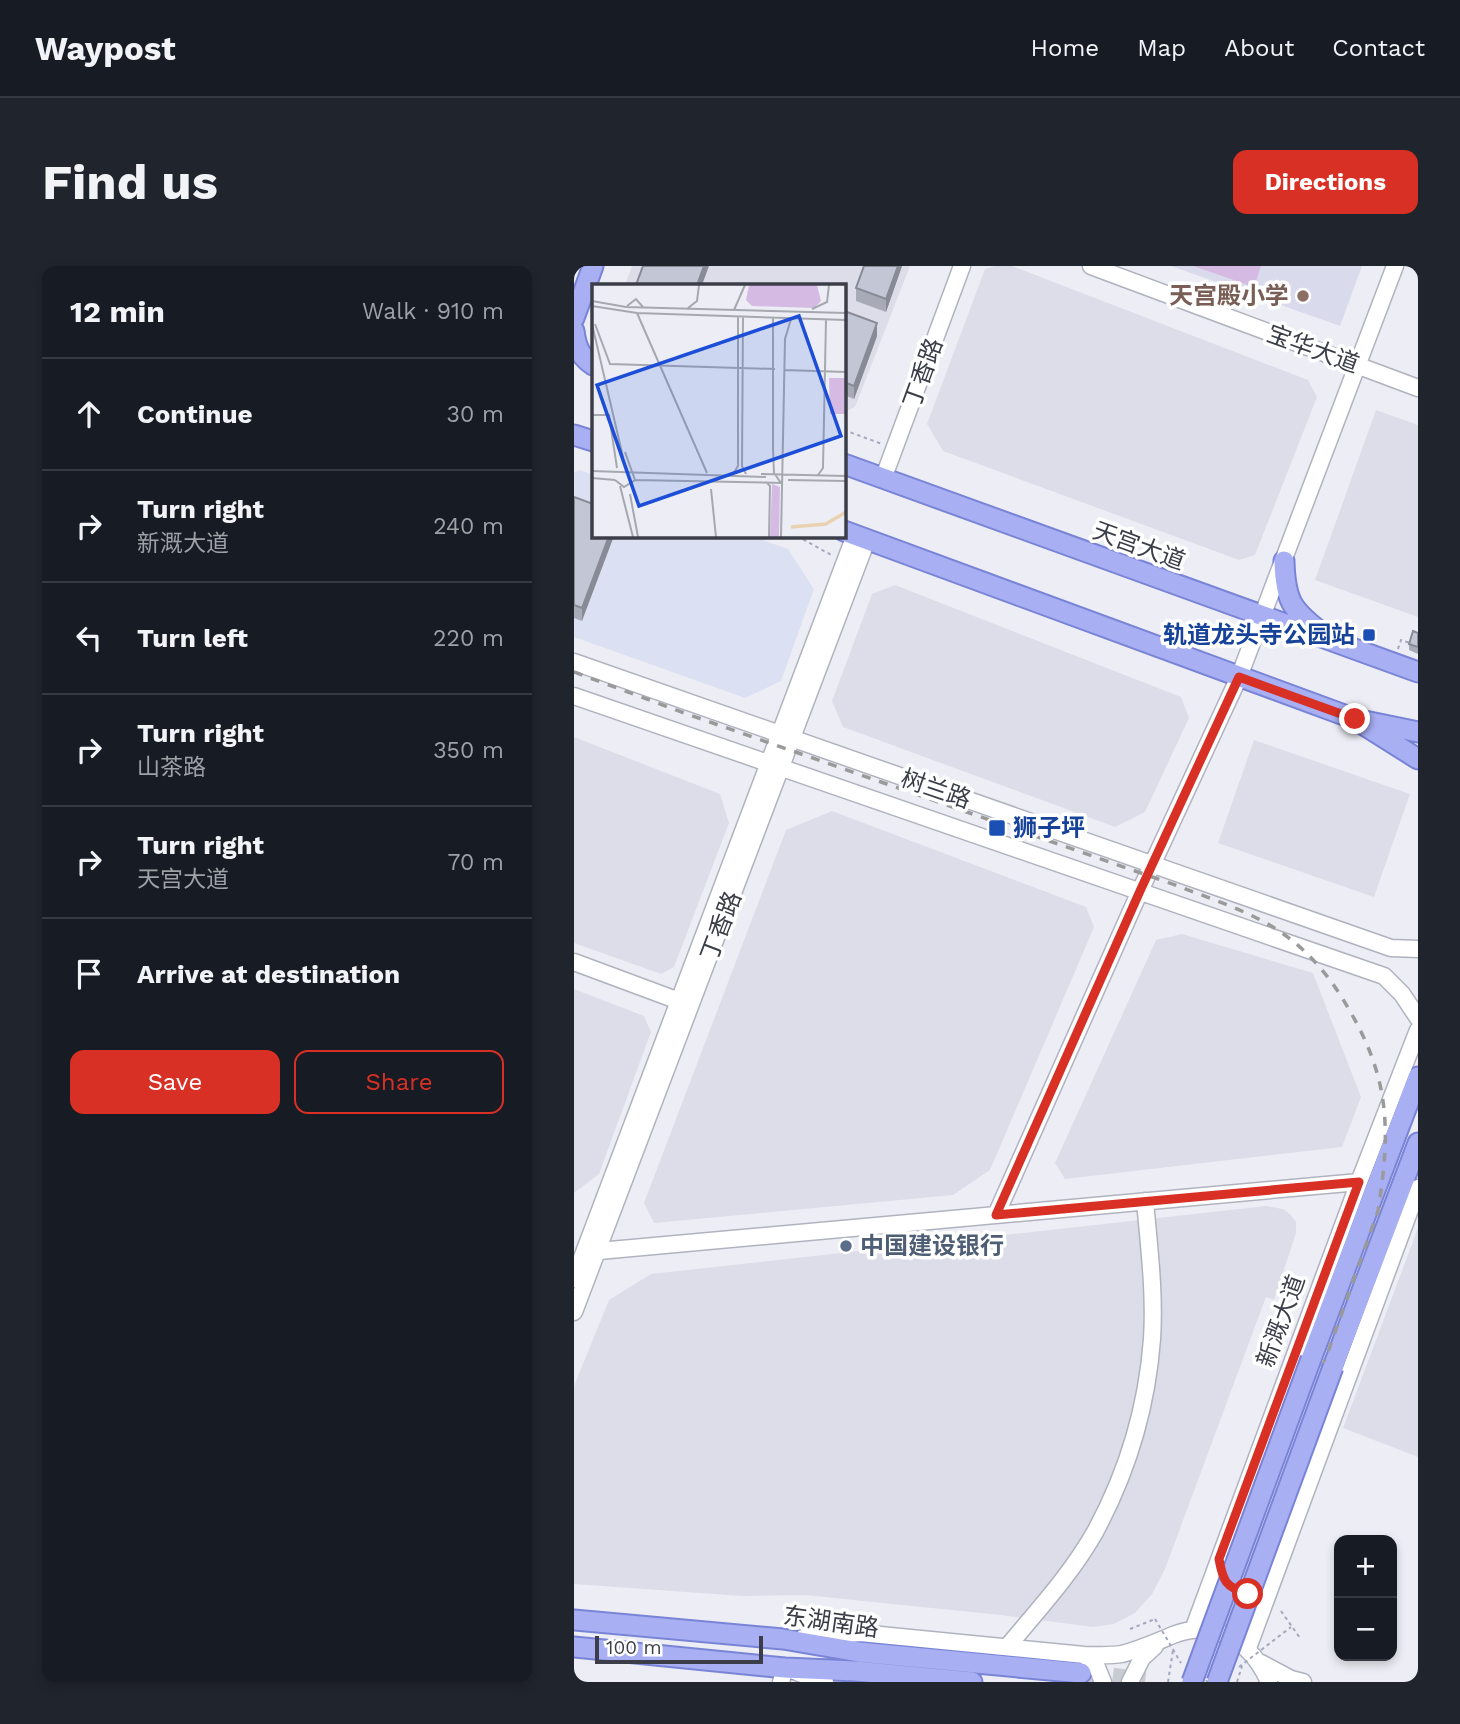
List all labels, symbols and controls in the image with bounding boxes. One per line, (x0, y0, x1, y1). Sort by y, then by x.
text: Waypost (35, 29, 176, 68)
text: Home (1031, 34, 1099, 62)
text: Map (1137, 34, 1186, 62)
text: About (1224, 34, 1294, 62)
text: Contact (1332, 34, 1425, 62)
button: Directions (1233, 150, 1418, 214)
text: Find us (42, 153, 218, 211)
place label: 天宫殿小学 (1169, 282, 1289, 310)
inset map (592, 284, 845, 537)
marker: 天宫殿小学 (1295, 288, 1311, 304)
text: 12 min (70, 294, 165, 329)
text: Walk · 910 m (362, 298, 504, 325)
street label: 宝华大道 (1263, 319, 1363, 379)
street label: 丁香路 (898, 334, 948, 412)
icon: ahead (70, 395, 108, 433)
text: Continue (137, 399, 253, 429)
text: 30 m (447, 401, 504, 428)
text: Turn right (137, 494, 264, 524)
icon: right (70, 507, 108, 545)
text: 240 m (433, 513, 504, 540)
street label: 天宫大道 (1089, 516, 1189, 576)
text: 新溉大道 (137, 530, 229, 557)
icon: left (70, 619, 108, 657)
place label: 轨道龙头寺公园站 (1163, 621, 1355, 649)
text: Turn left (137, 623, 248, 653)
text: 220 m (433, 625, 504, 652)
marker: 轨道龙头寺公园站 (1361, 627, 1377, 643)
route end (1339, 703, 1370, 734)
text: Turn right (137, 718, 264, 748)
icon: right (70, 731, 108, 769)
text: 350 m (433, 737, 504, 764)
text: 山茶路 (137, 754, 206, 781)
street label: 树兰路 (897, 764, 975, 814)
place label: 狮子坪 (1013, 814, 1085, 842)
marker: 狮子坪 (987, 818, 1007, 838)
text: Turn right (137, 830, 264, 860)
icon: right (70, 843, 108, 881)
text: 70 m (447, 849, 504, 876)
text: 天宫大道 (137, 866, 229, 893)
street label: 丁香路 (695, 887, 747, 965)
icon: arrive (70, 955, 108, 993)
text: Arrive at destination (137, 959, 400, 989)
button: Save (70, 1050, 280, 1114)
button: Share (294, 1050, 504, 1114)
place label: 中国建设银行 (860, 1232, 1004, 1260)
marker: 中国建设银行 (838, 1238, 854, 1254)
street label: 新溉大道 (1251, 1271, 1311, 1371)
map controls (1334, 1535, 1397, 1661)
button: + (1334, 1535, 1397, 1598)
route start (1232, 1578, 1263, 1609)
button: − (1334, 1598, 1397, 1661)
street label: 东湖南路 (782, 1601, 880, 1643)
scale bar (595, 1633, 763, 1665)
text: 100 m (606, 1636, 662, 1659)

